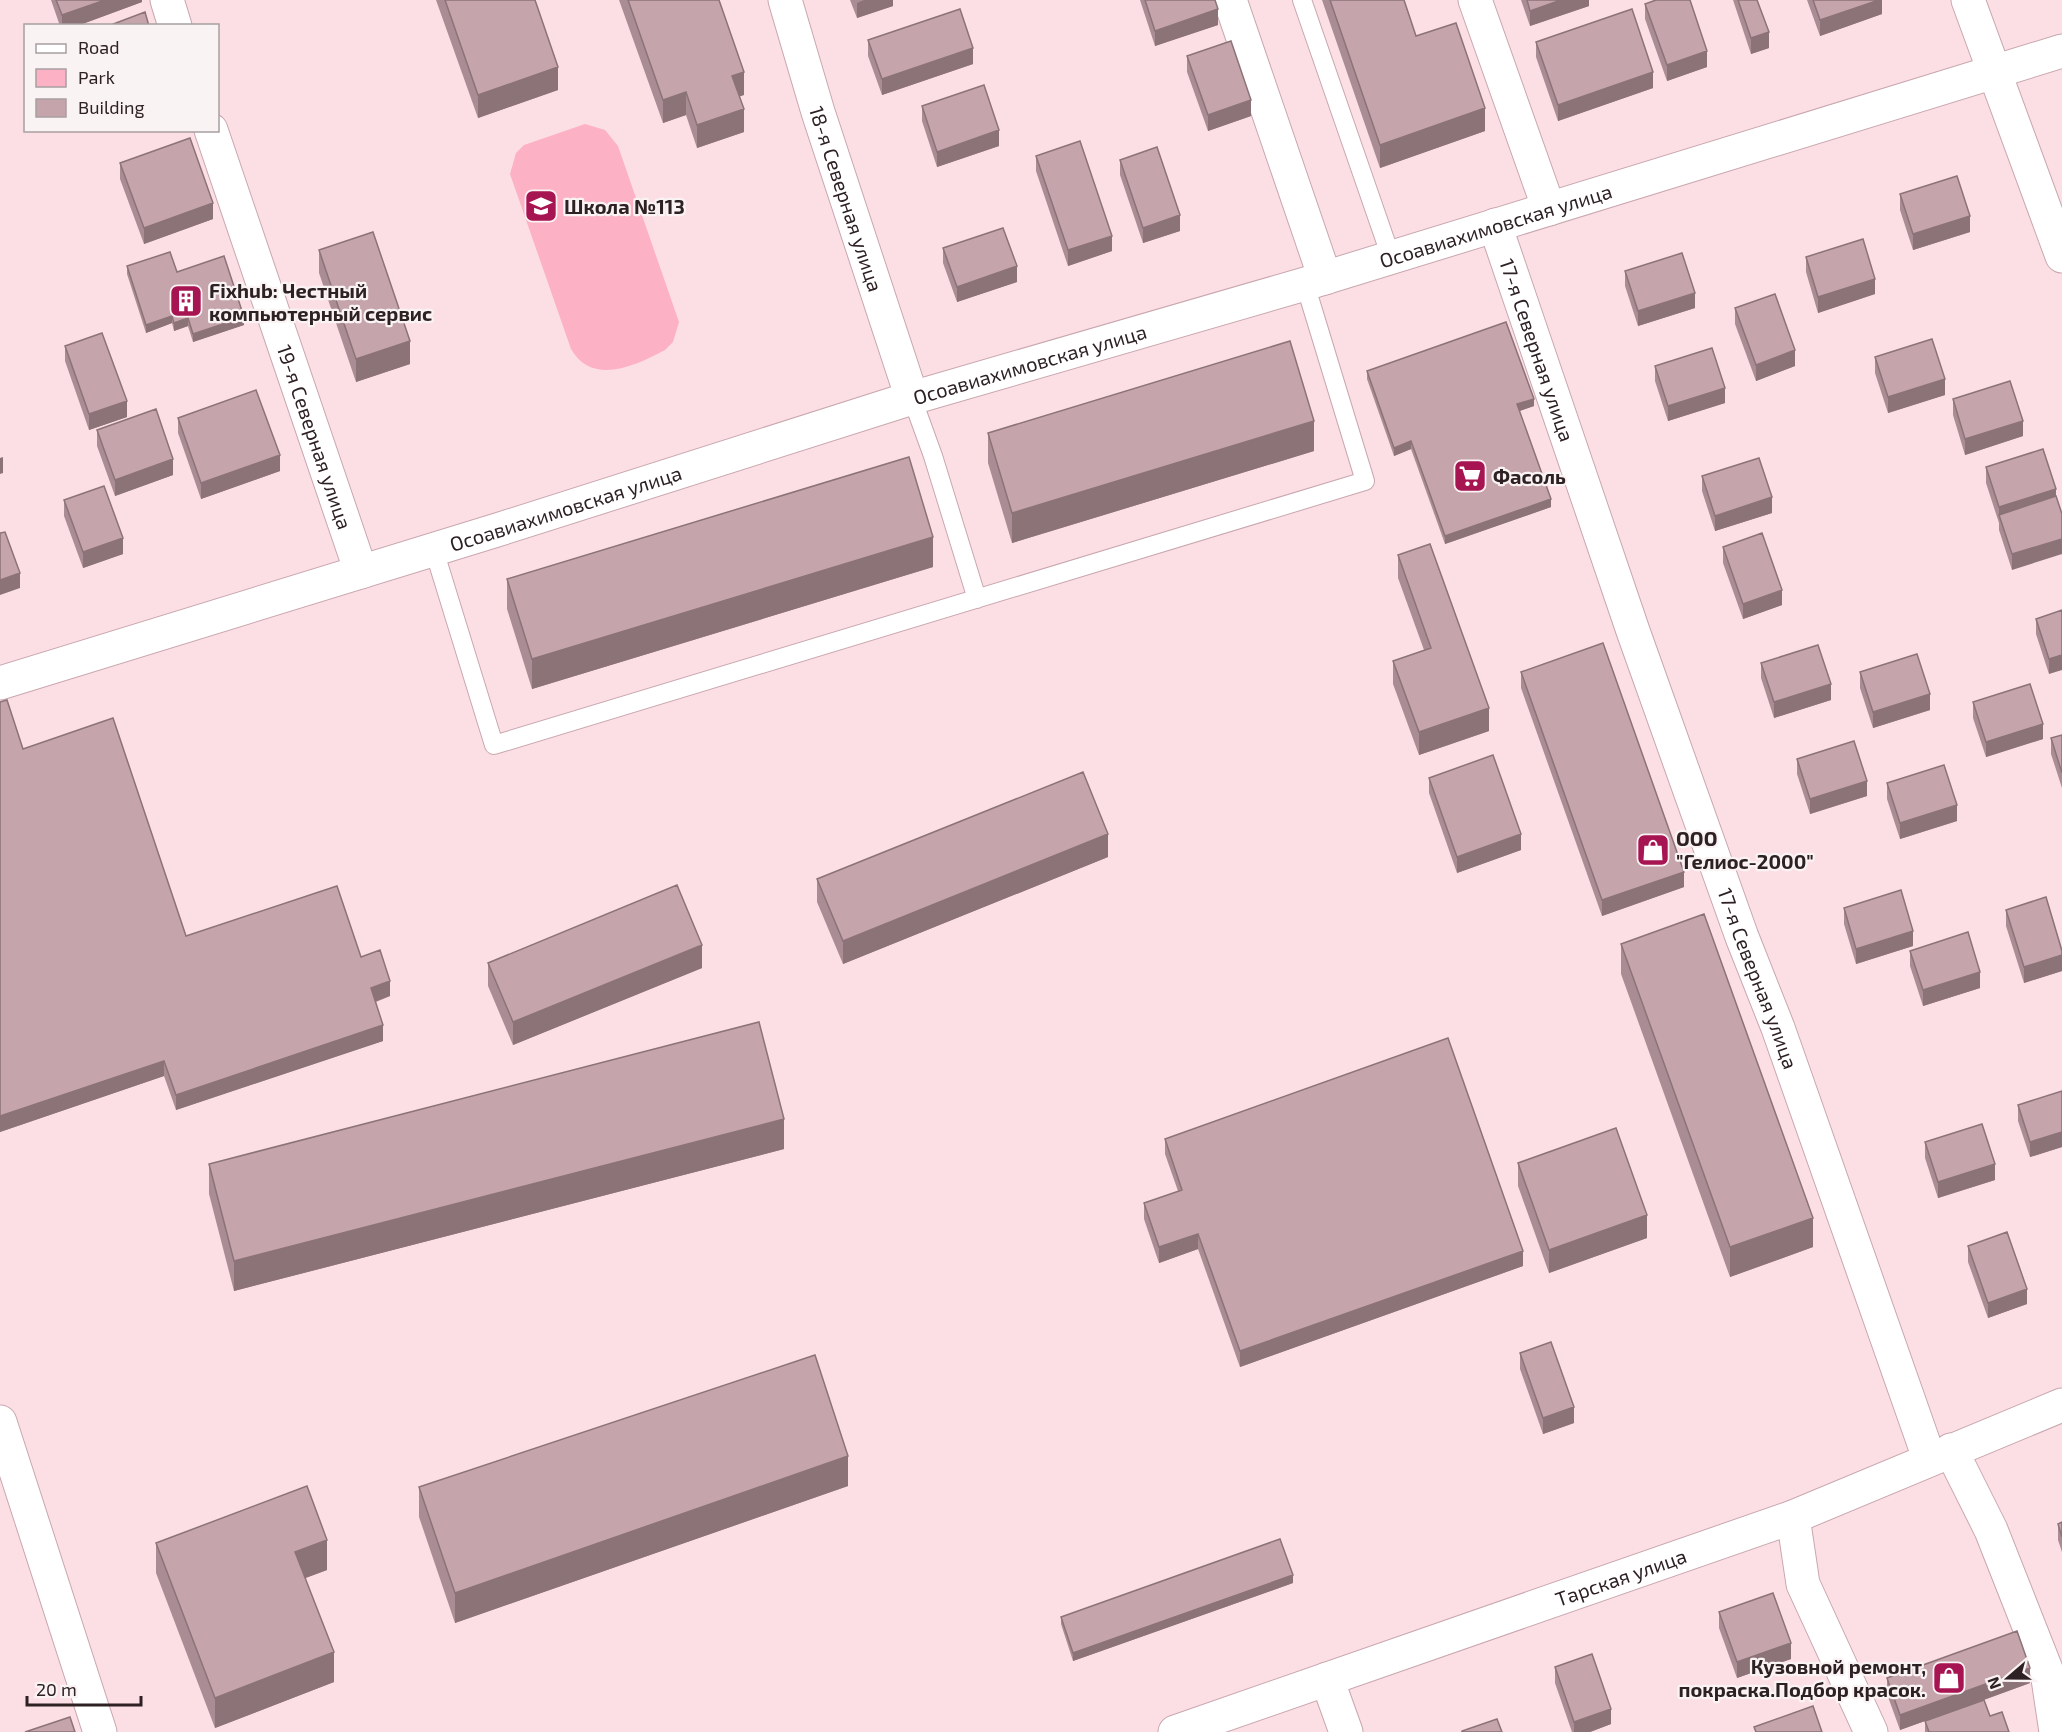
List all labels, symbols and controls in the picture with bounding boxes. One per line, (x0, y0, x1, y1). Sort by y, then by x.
legend (24, 24, 219, 132)
text: Road (78, 36, 119, 58)
text: Park (78, 66, 115, 88)
text: Building (78, 96, 145, 118)
street label: 18-я Северная улица (805, 103, 888, 295)
street label: Осоавиахимовская улица (1376, 178, 1615, 272)
school or university icon: Школа №113 (523, 188, 559, 224)
place label: Школа №113 (564, 194, 685, 218)
street label: 17-я Северная улица (1495, 255, 1580, 445)
place label: Fixhub: Честный компьютерный сервис (209, 278, 432, 325)
building icon: Fixhub: Честный компьютерный сервис (168, 283, 204, 319)
street label: Осоавиахимовская улица (910, 319, 1149, 409)
street label: 19-я Северная улица (273, 341, 358, 532)
supermarket icon: Фасоль (1452, 458, 1488, 494)
street label: Осоавиахимовская улица (447, 460, 685, 556)
place label: Фасоль (1493, 464, 1566, 488)
place label: ООО "Гелиос-2000" (1676, 826, 1814, 873)
shop icon: ООО "Гелиос-2000" (1635, 832, 1671, 868)
street label: 17-я Северная улица (1713, 884, 1803, 1072)
street label: Тарская улица (1552, 1543, 1690, 1611)
north arrow (1978, 1648, 2038, 1708)
place label: Кузовной ремонт, покраска.Подбор красок. (1679, 1654, 1926, 1701)
shop icon: Кузовной ремонт, покраска.Подбор красок. (1931, 1660, 1967, 1696)
scale bar (27, 1669, 141, 1707)
text: N (1983, 1675, 2004, 1692)
text: 20 m (36, 1678, 77, 1700)

